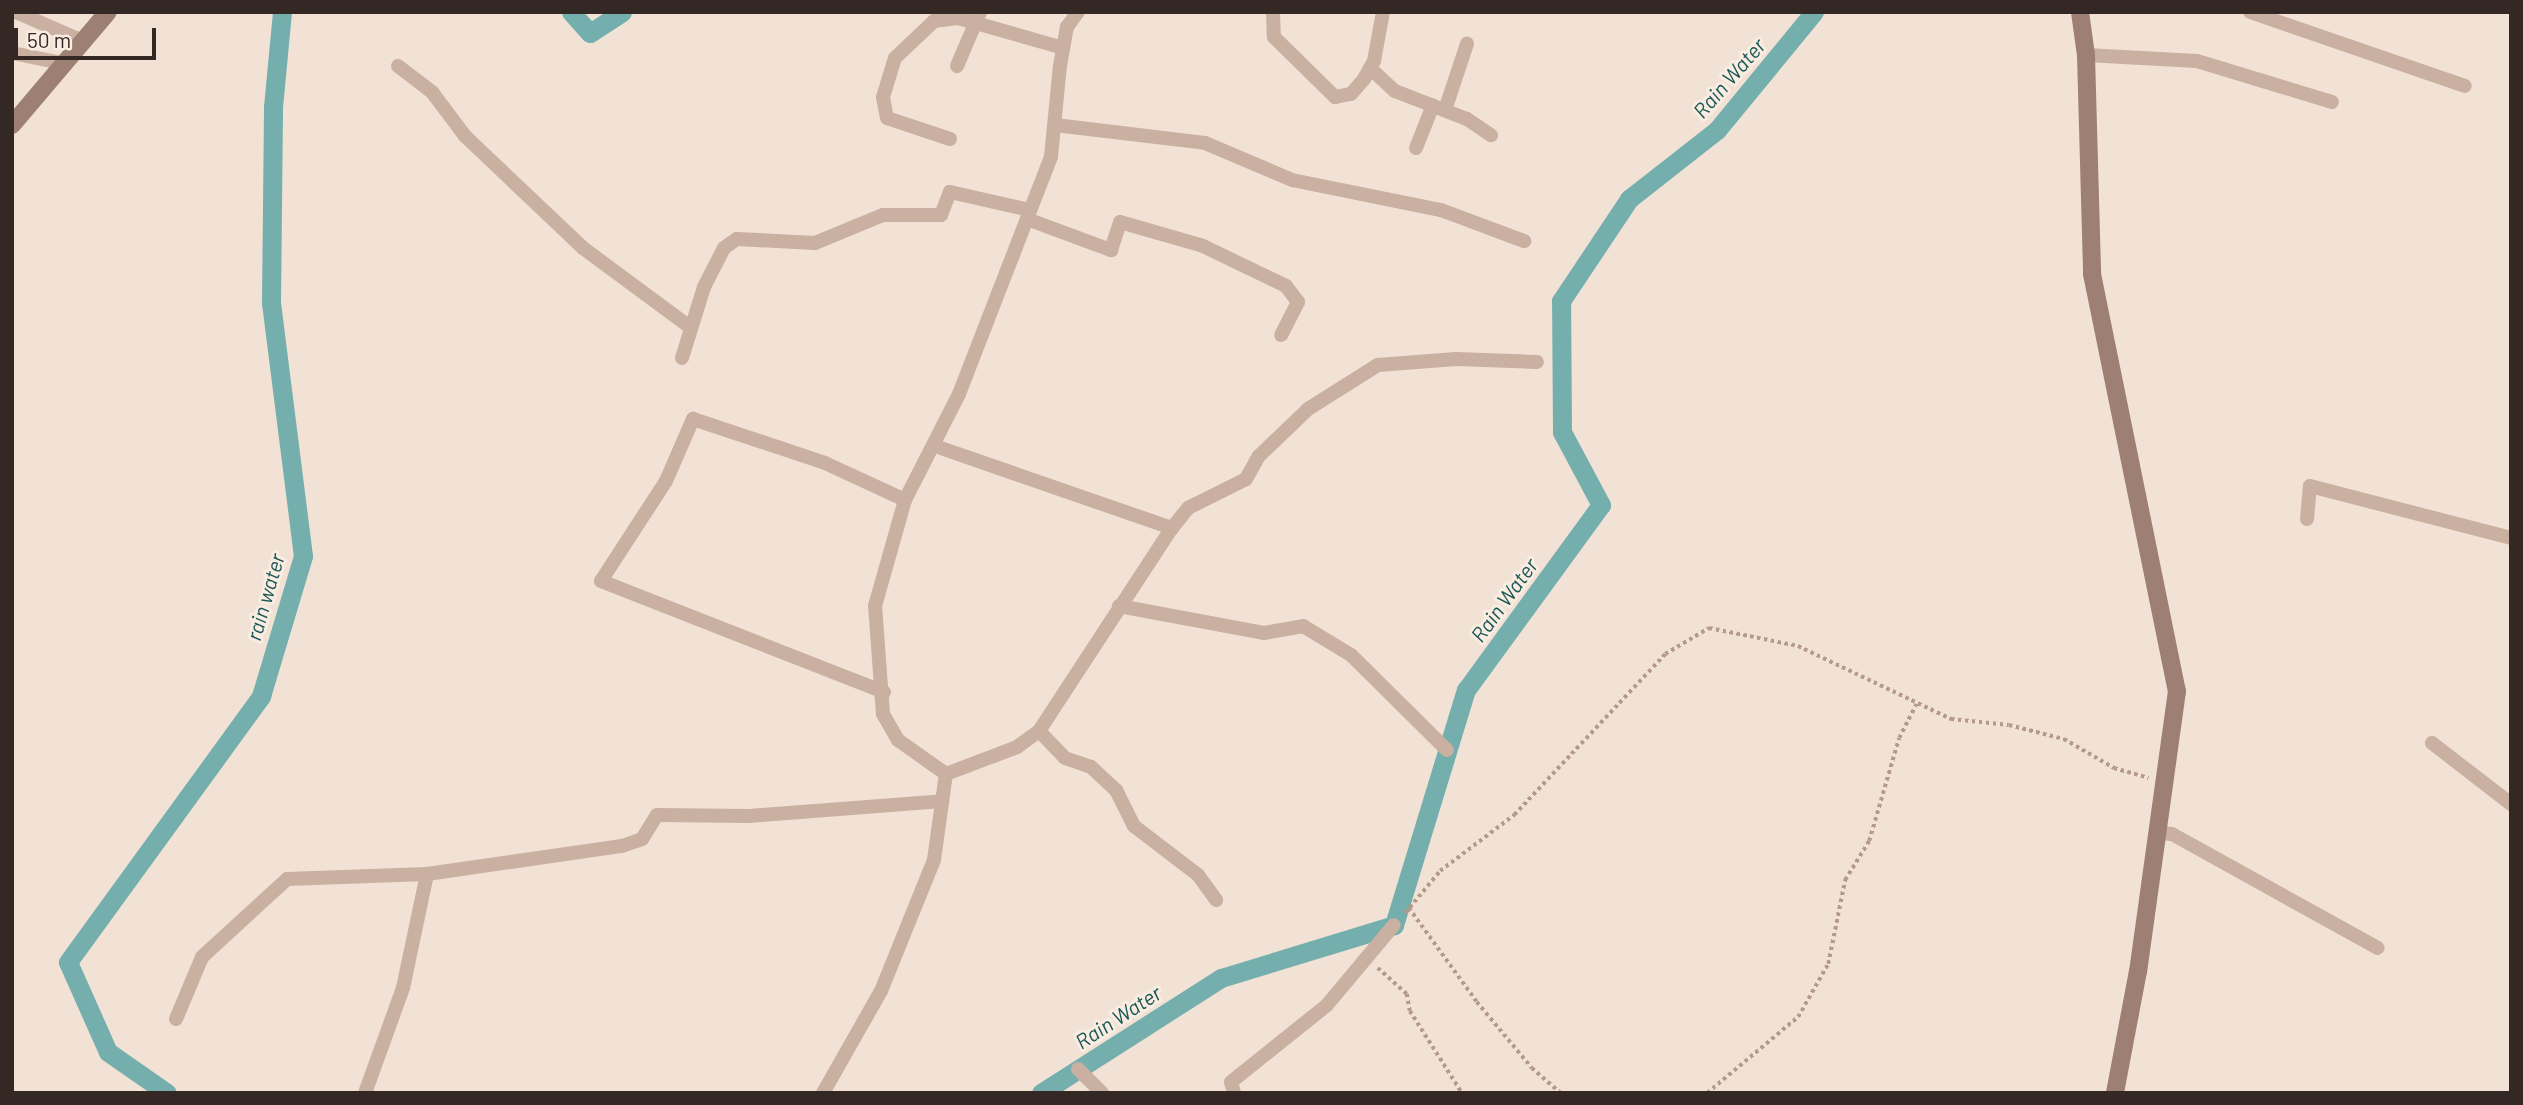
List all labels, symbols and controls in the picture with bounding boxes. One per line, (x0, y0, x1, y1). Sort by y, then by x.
scale bar (18, 14, 159, 58)
text: 50 m (27, 27, 71, 52)
water label: Rain Water (1688, 33, 1770, 123)
water label: rain water (241, 551, 289, 643)
water label: Rain Water (1465, 553, 1543, 647)
water label: Rain Water (1070, 980, 1166, 1054)

